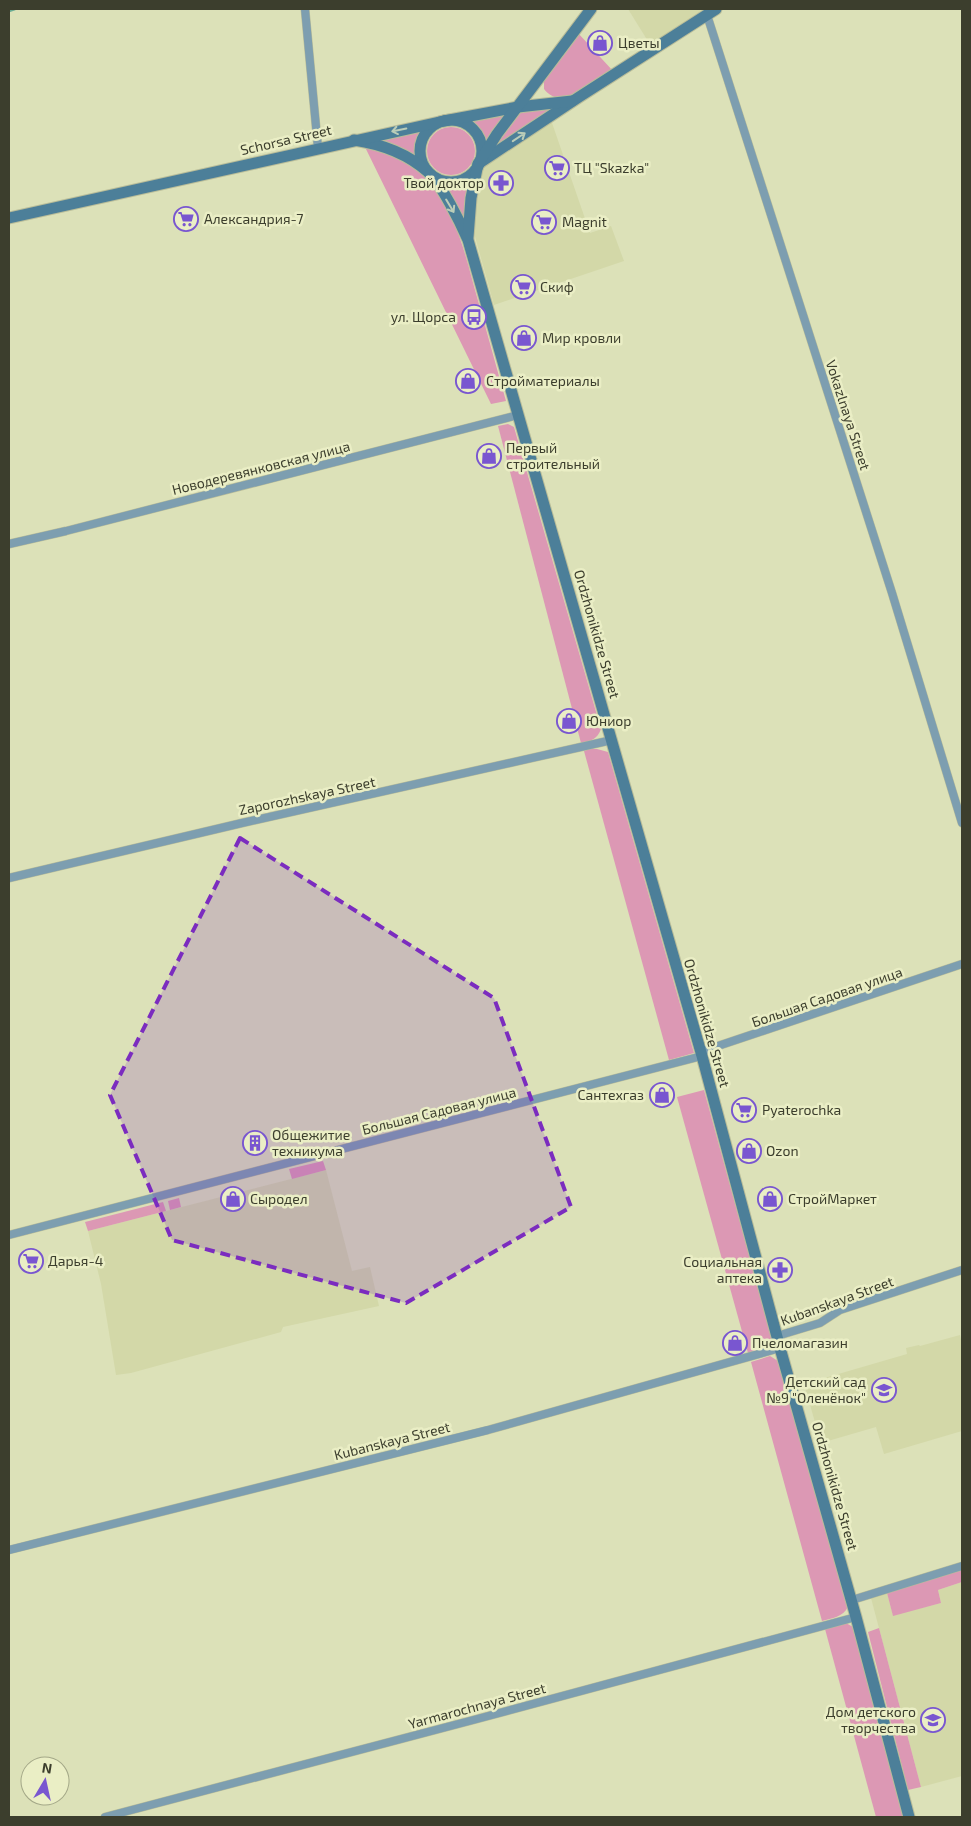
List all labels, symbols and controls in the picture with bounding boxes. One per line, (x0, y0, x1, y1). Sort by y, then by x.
shop icon: Цветы (587, 30, 613, 56)
place label: Цветы (618, 34, 660, 51)
street label: Schorsa Street (239, 121, 333, 158)
one-way arrow (391, 126, 407, 135)
one-way arrow (512, 132, 526, 142)
supermarket icon: ТЦ "Skazka" (544, 155, 570, 181)
place label: ТЦ "Skazka" (574, 159, 649, 176)
pharmacy icon: Твой доктор (488, 170, 514, 196)
place label: Твой доктор (403, 174, 484, 191)
one-way arrow (446, 198, 456, 212)
supermarket icon: Александрия-7 (173, 206, 199, 232)
supermarket icon: Magnit (531, 209, 557, 235)
place label: Александрия-7 (204, 210, 303, 227)
place label: Magnit (562, 213, 607, 230)
supermarket icon: Скиф (510, 274, 536, 300)
place label: Скиф (540, 278, 574, 295)
bus stop icon: ул. Щорса (461, 304, 487, 330)
place label: ул. Щорса (391, 308, 456, 325)
shop icon: Мир кровли (511, 325, 537, 351)
place label: Мир кровли (542, 329, 621, 346)
street label: Vokazlnaya Street (823, 358, 874, 472)
shop icon: Стройматериалы (455, 368, 481, 394)
place label: Стройматериалы (486, 372, 600, 389)
street label: Новодеревянковская улица (170, 437, 352, 498)
place label: Первый строительный (506, 439, 600, 472)
shop icon: Первый строительный (476, 443, 502, 469)
street label: Ordzhonikidze Street (571, 568, 624, 700)
shop icon: Юниор (556, 708, 582, 734)
place label: Юниор (586, 712, 632, 729)
street label: Zaporozhskaya Street (237, 773, 377, 818)
street label: Ordzhonikidze Street (681, 957, 734, 1089)
street label: Большая Садовая улица (749, 963, 904, 1030)
shop icon: Сантехгаз (649, 1082, 675, 1108)
street label: Большая Садовая улица (360, 1083, 518, 1138)
place label: Сантехгаз (577, 1086, 644, 1103)
supermarket icon: Pyaterochka (731, 1097, 757, 1123)
place label: Pyaterochka (762, 1101, 841, 1118)
place label: Общежитие техникума (272, 1126, 350, 1159)
building icon: Общежитие техникума (242, 1130, 268, 1156)
shop icon: Ozon (736, 1138, 762, 1164)
place label: Ozon (766, 1142, 799, 1159)
shop icon: Сыродел (220, 1186, 246, 1212)
shop icon: СтройМаркет (757, 1186, 783, 1212)
place label: Сыродел (250, 1190, 308, 1207)
place label: СтройМаркет (788, 1190, 877, 1207)
supermarket icon: Дарья-4 (18, 1248, 44, 1274)
place label: Дарья-4 (48, 1252, 103, 1269)
place label: Социальная аптека (683, 1253, 762, 1286)
pharmacy icon: Социальная аптека (767, 1257, 793, 1283)
street label: Kubanskaya Street (778, 1272, 896, 1329)
shop icon: Пчеломагазин (722, 1330, 748, 1356)
place label: Пчеломагазин (752, 1334, 848, 1351)
place label: Детский сад №9 "Оленёнок" (766, 1373, 866, 1406)
school or university icon: Детский сад №9 "Оленёнок" (871, 1377, 897, 1403)
street label: Kubanskaya Street (332, 1418, 452, 1463)
street label: Ordzhonikidze Street (809, 1420, 862, 1552)
street label: Yarmarochnaya Street (406, 1679, 547, 1732)
place label: Дом детского творчества (826, 1703, 916, 1736)
school or university icon: Дом детского творчества (920, 1707, 946, 1733)
north arrow (20, 1756, 70, 1806)
text: N (41, 1758, 53, 1777)

